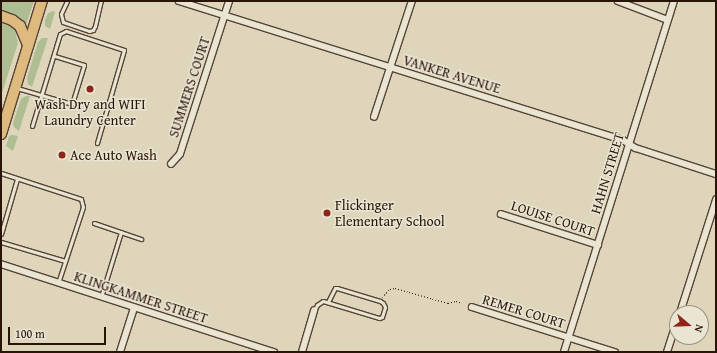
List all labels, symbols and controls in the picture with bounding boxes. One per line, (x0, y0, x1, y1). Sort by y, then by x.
street label: SUMMERS COURT (165, 34, 213, 140)
street label: VANKER AVENUE (401, 51, 503, 97)
marker: Wash Dry and WIFI Laundry Center (85, 84, 95, 94)
place label: Wash Dry and WIFI Laundry Center (34, 96, 146, 128)
street label: HAHN STREET (587, 130, 627, 216)
place label: Ace Auto Wash (70, 147, 157, 163)
marker: Ace Auto Wash (57, 150, 67, 160)
place label: Flickinger Elementary School (335, 197, 445, 230)
street label: LOUISE COURT (509, 197, 597, 239)
marker: Flickinger Elementary School (322, 208, 332, 218)
street label: KLINGKAMMER STREET (72, 267, 210, 327)
street label: REMER COURT (481, 290, 567, 332)
north arrow (669, 305, 709, 345)
scale bar (10, 319, 108, 345)
text: N (691, 322, 708, 335)
text: 100 m (15, 325, 45, 342)

